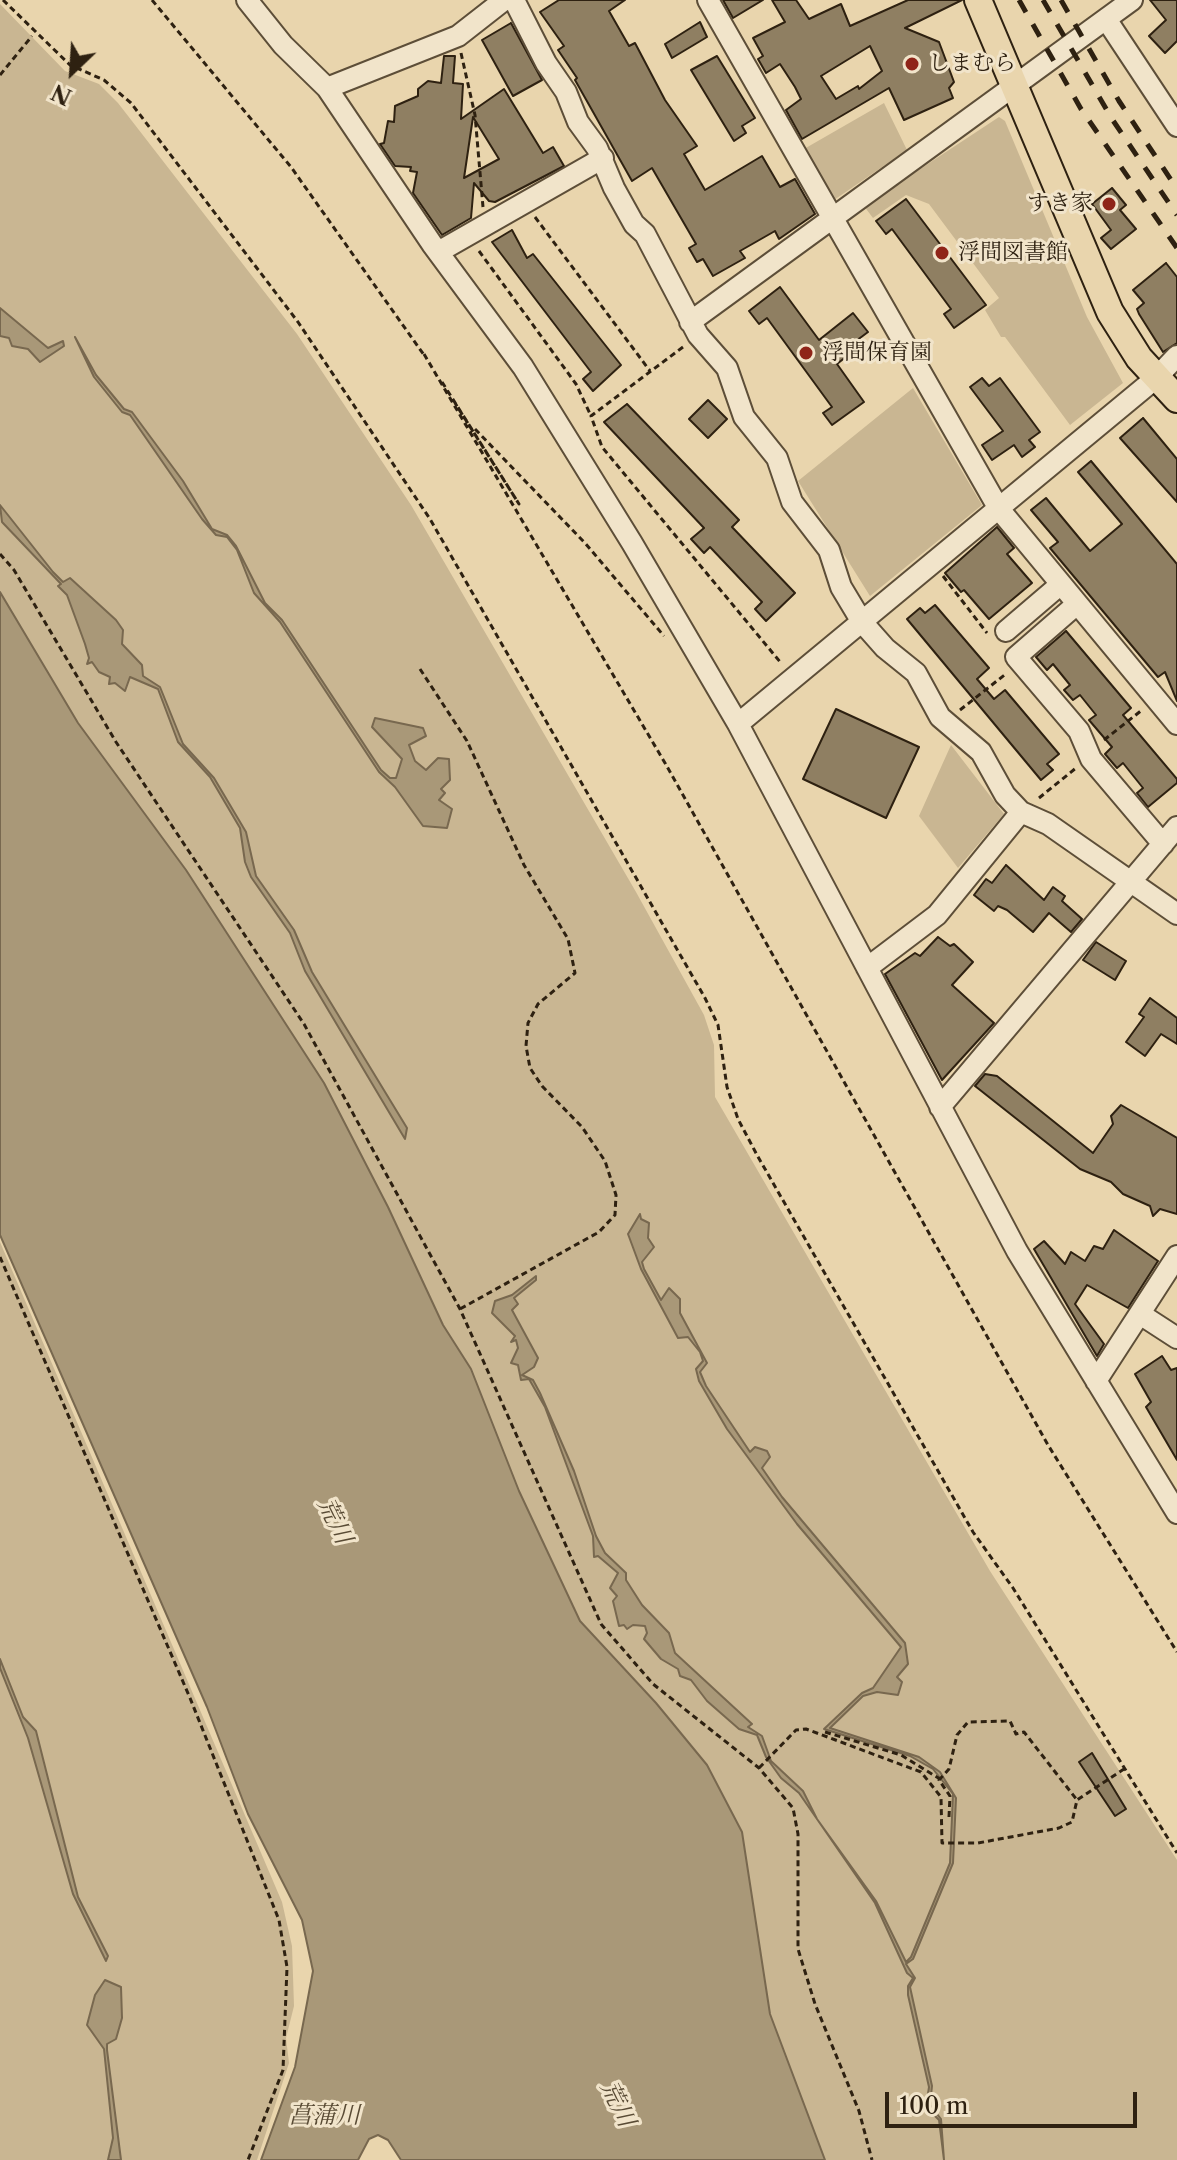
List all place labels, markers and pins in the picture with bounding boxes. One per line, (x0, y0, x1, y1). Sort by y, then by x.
place label: しまむら (928, 51, 1016, 77)
marker: しまむら (903, 55, 921, 73)
place label: すき家 (1027, 191, 1093, 217)
marker: すき家 (1100, 195, 1118, 213)
place label: 浮間図書館 (958, 240, 1068, 266)
marker: 浮間図書館 (933, 244, 951, 262)
place label: 浮間保育園 (822, 340, 932, 366)
marker: 浮間保育園 (797, 344, 815, 362)

